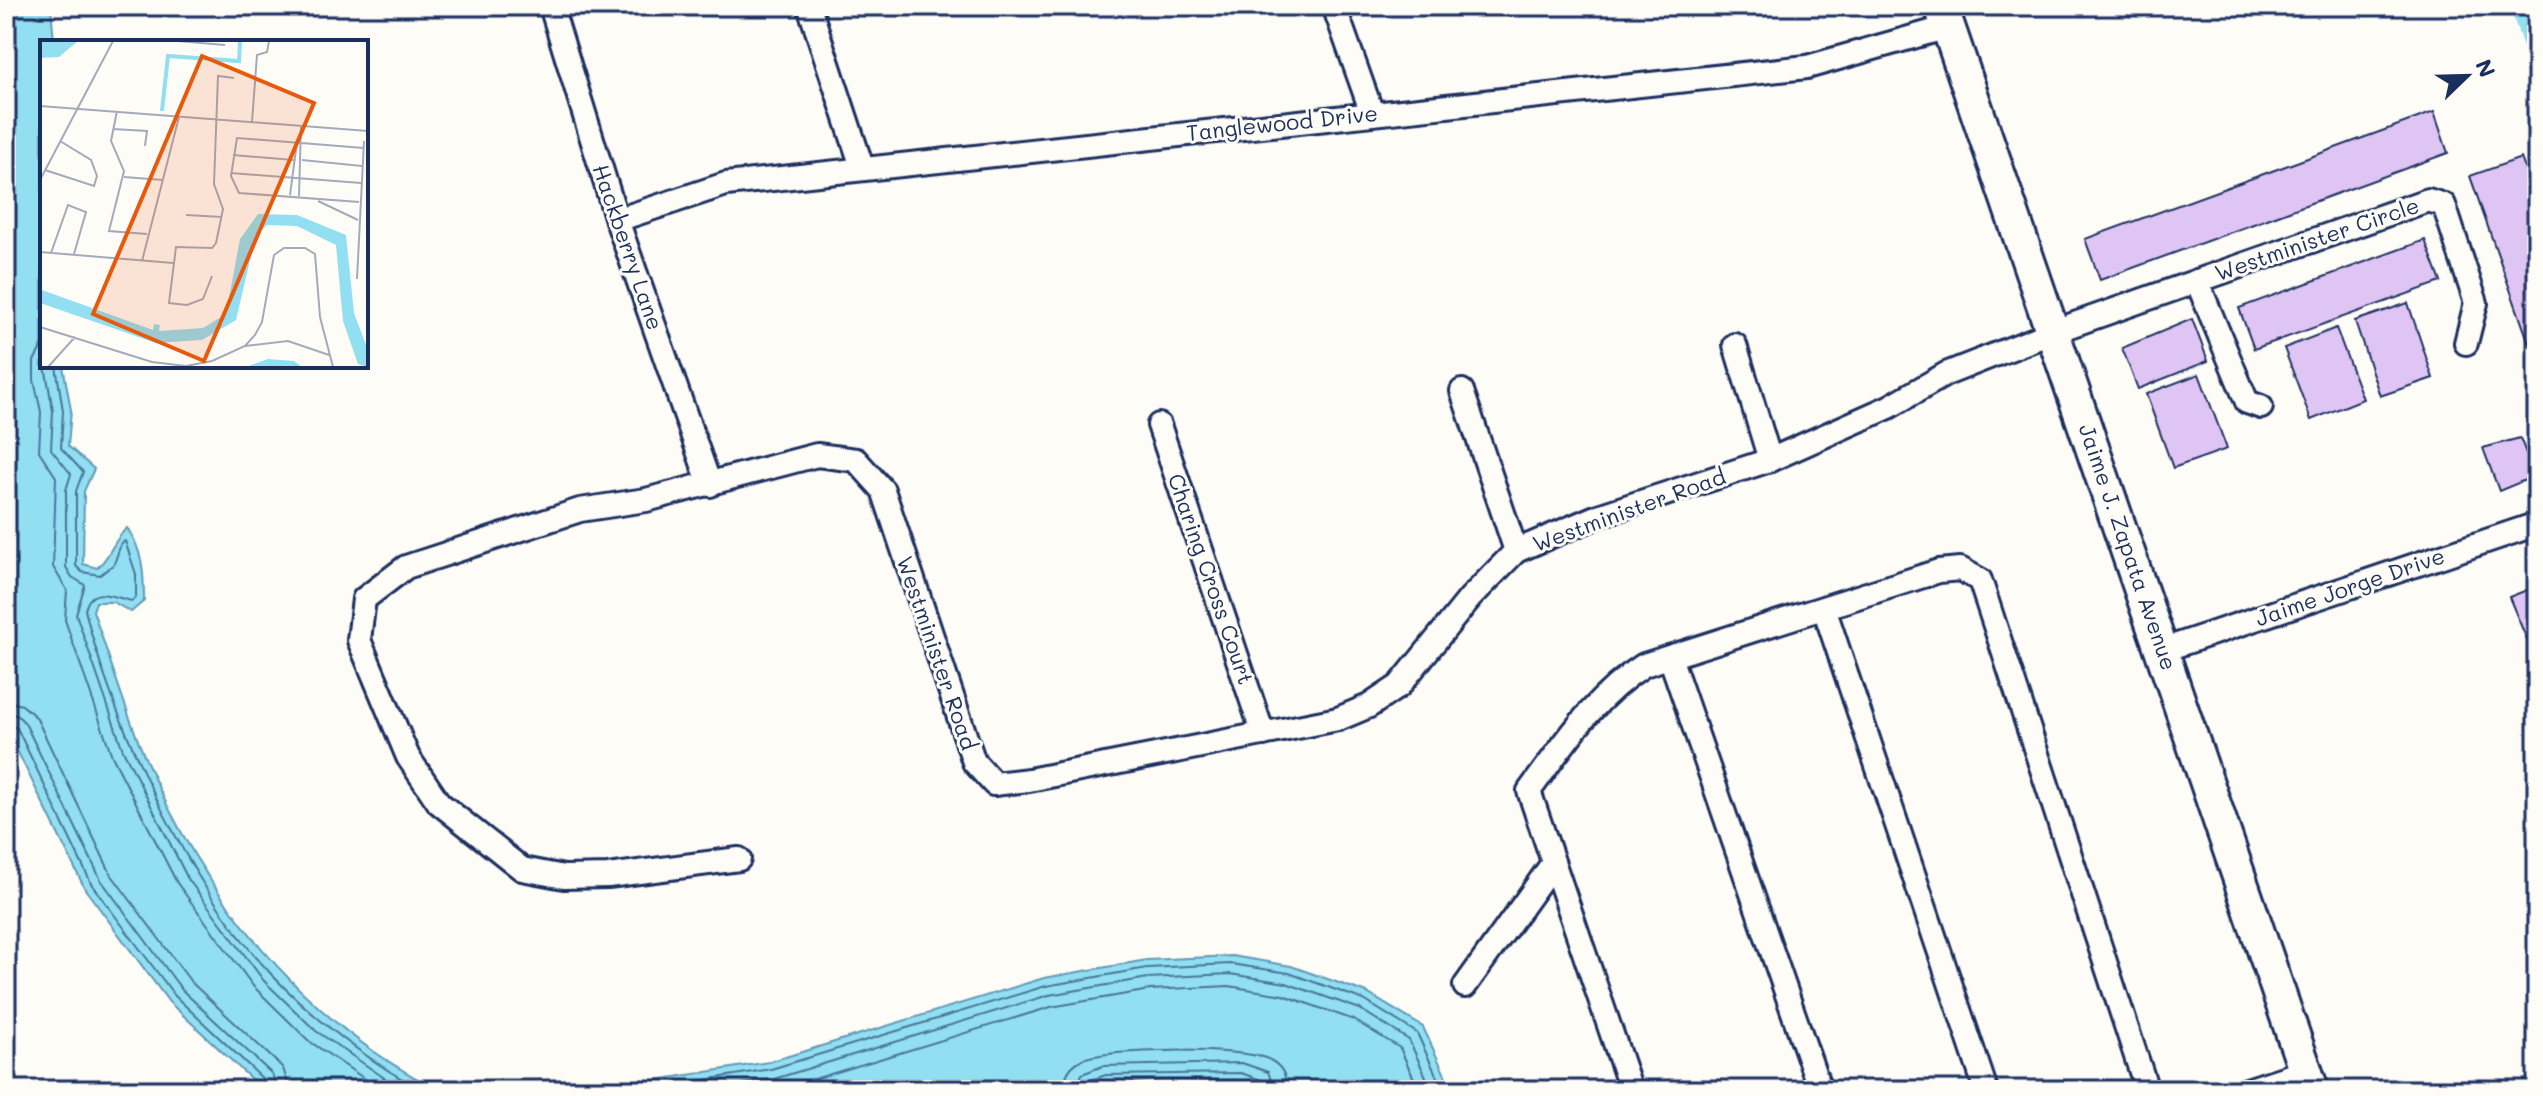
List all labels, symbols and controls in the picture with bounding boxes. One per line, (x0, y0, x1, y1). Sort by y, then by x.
north arrow (2427, 36, 2507, 116)
inset map (40, 40, 368, 368)
text: N (2469, 55, 2502, 81)
street label: Tanglewood Drive (1185, 98, 1379, 147)
street label: Hackberry Lane (587, 160, 670, 334)
street label: Westminister Circle (2211, 190, 2423, 287)
street label: Jaime J. Zapata Avenue (2073, 420, 2184, 674)
street label: Westminister Road (1528, 461, 1729, 558)
street label: Charing Cross Court (1162, 469, 1261, 688)
street label: Jaime Jorge Drive (2251, 541, 2448, 633)
street label: Westminister Road (891, 552, 984, 754)

